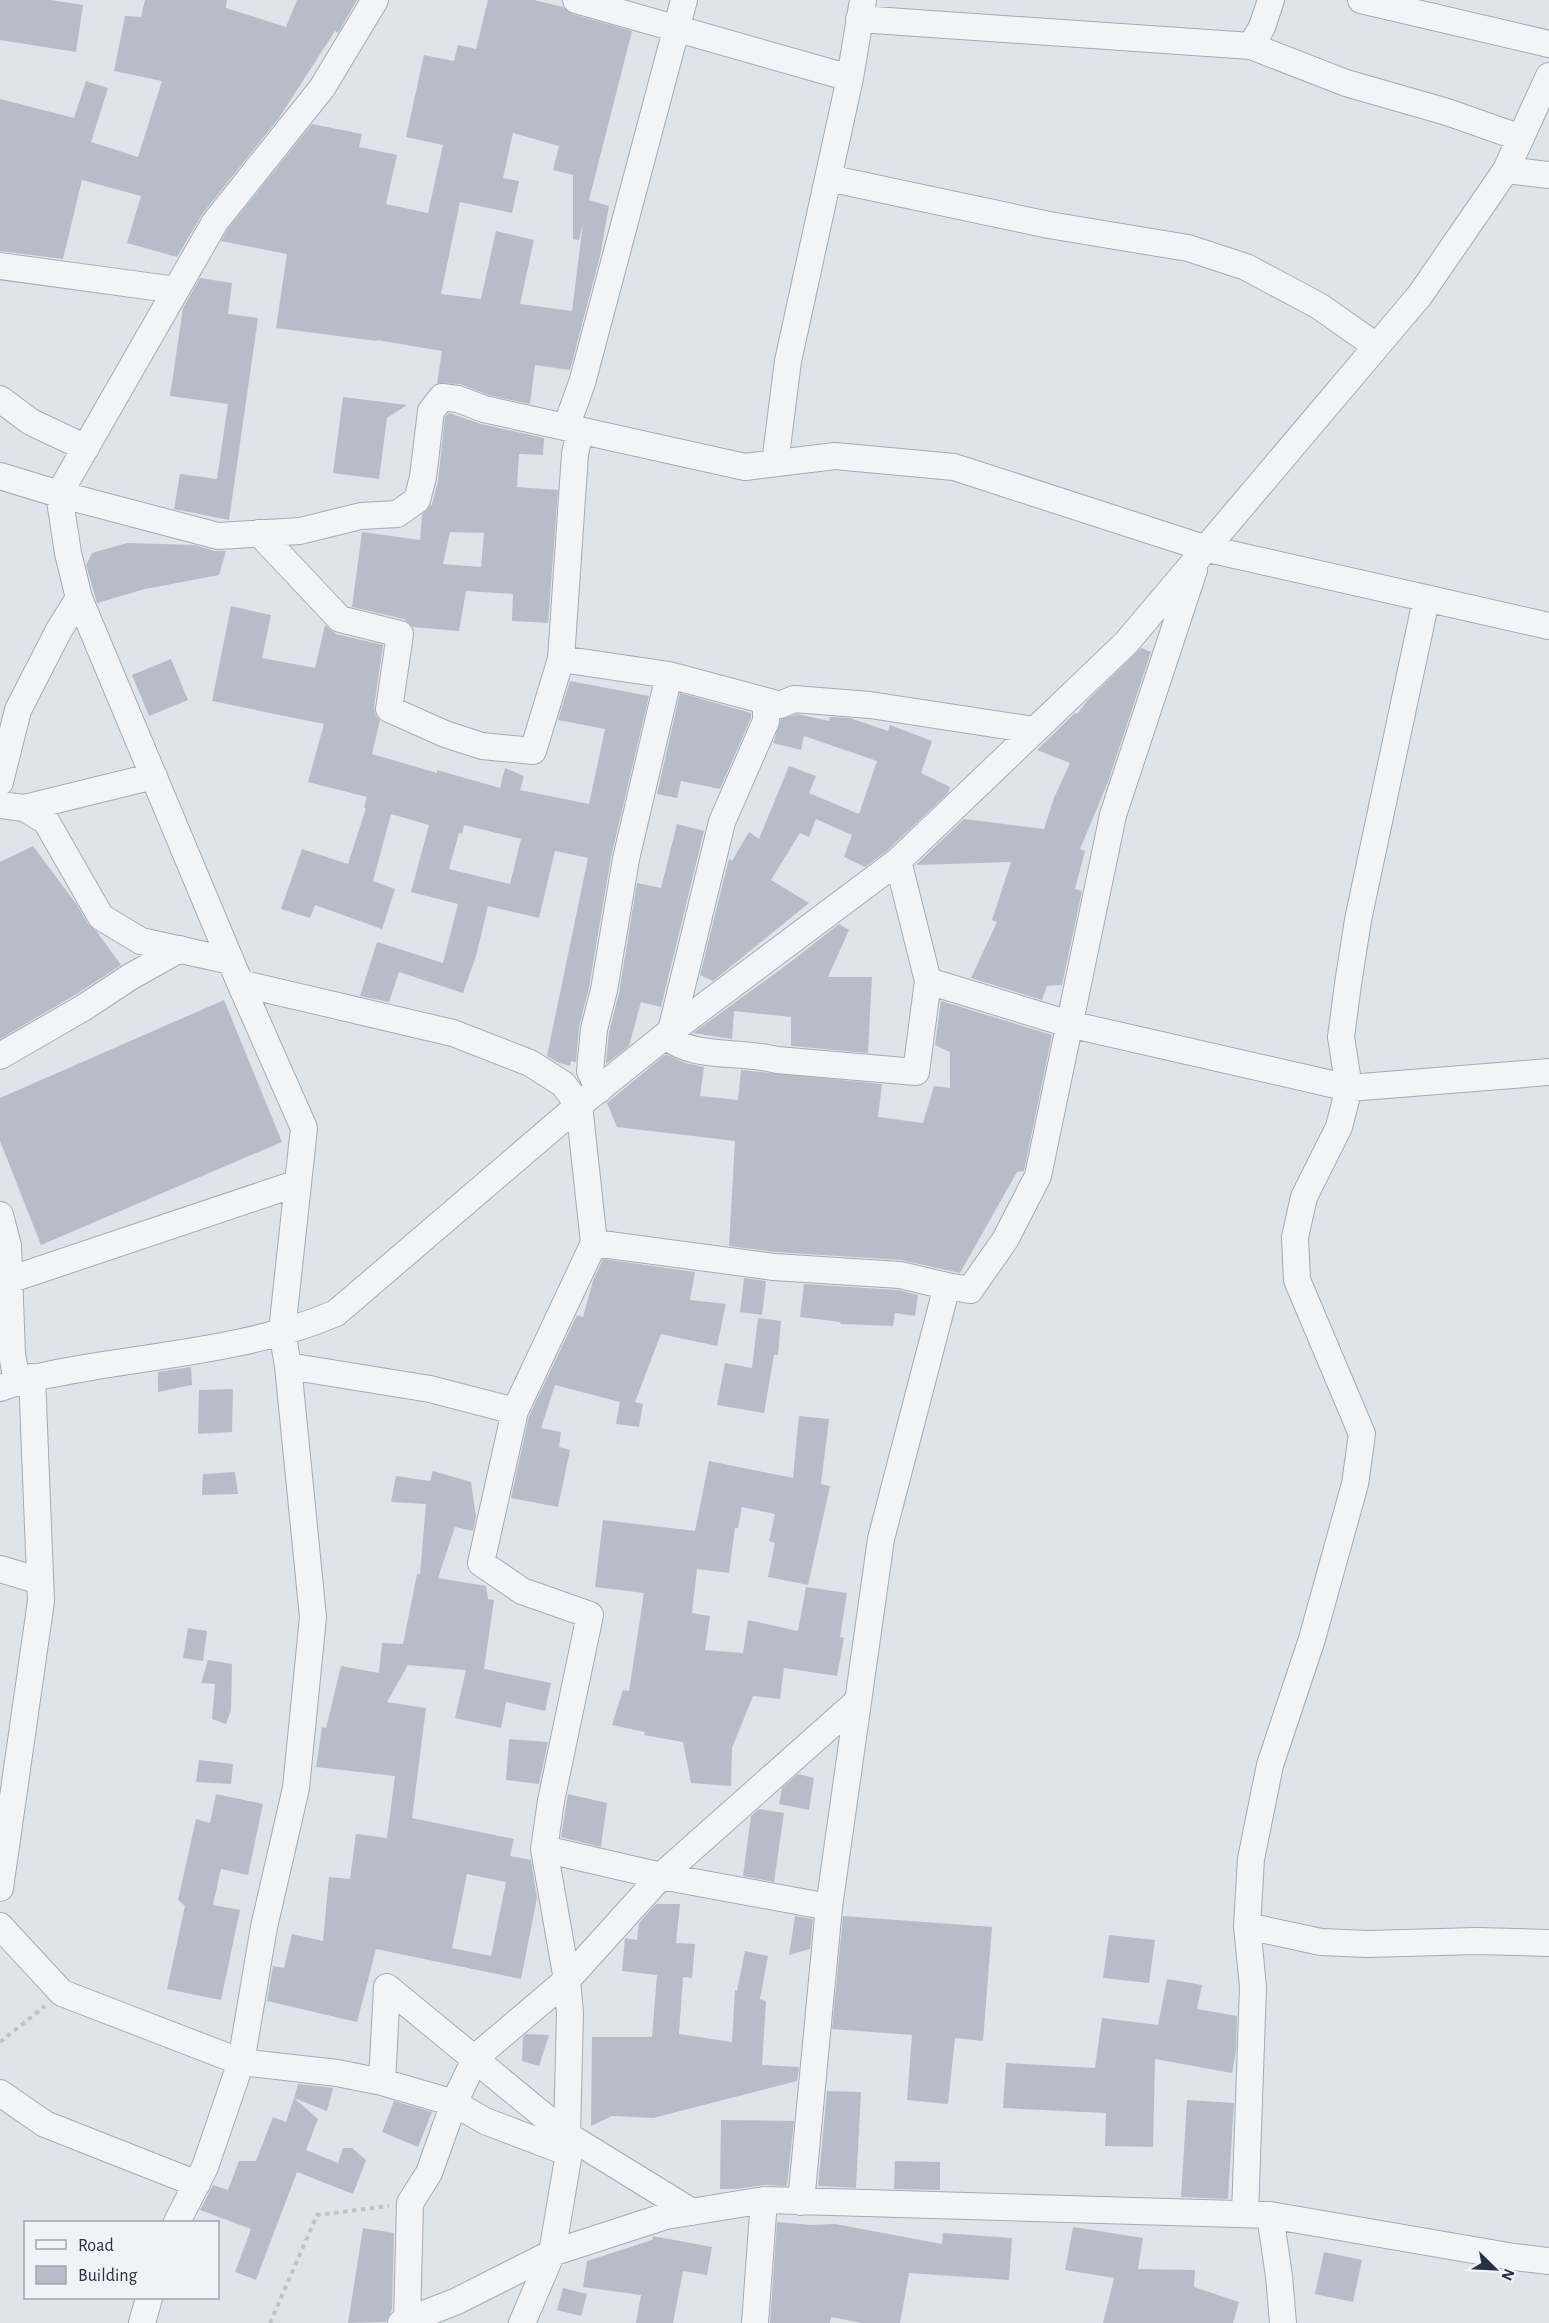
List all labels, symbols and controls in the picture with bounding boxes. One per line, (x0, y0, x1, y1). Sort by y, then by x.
legend (24, 2221, 219, 2299)
text: Road (78, 2237, 114, 2255)
north arrow (1465, 2239, 1525, 2299)
text: N (1498, 2266, 1517, 2283)
text: Building (78, 2267, 138, 2285)

